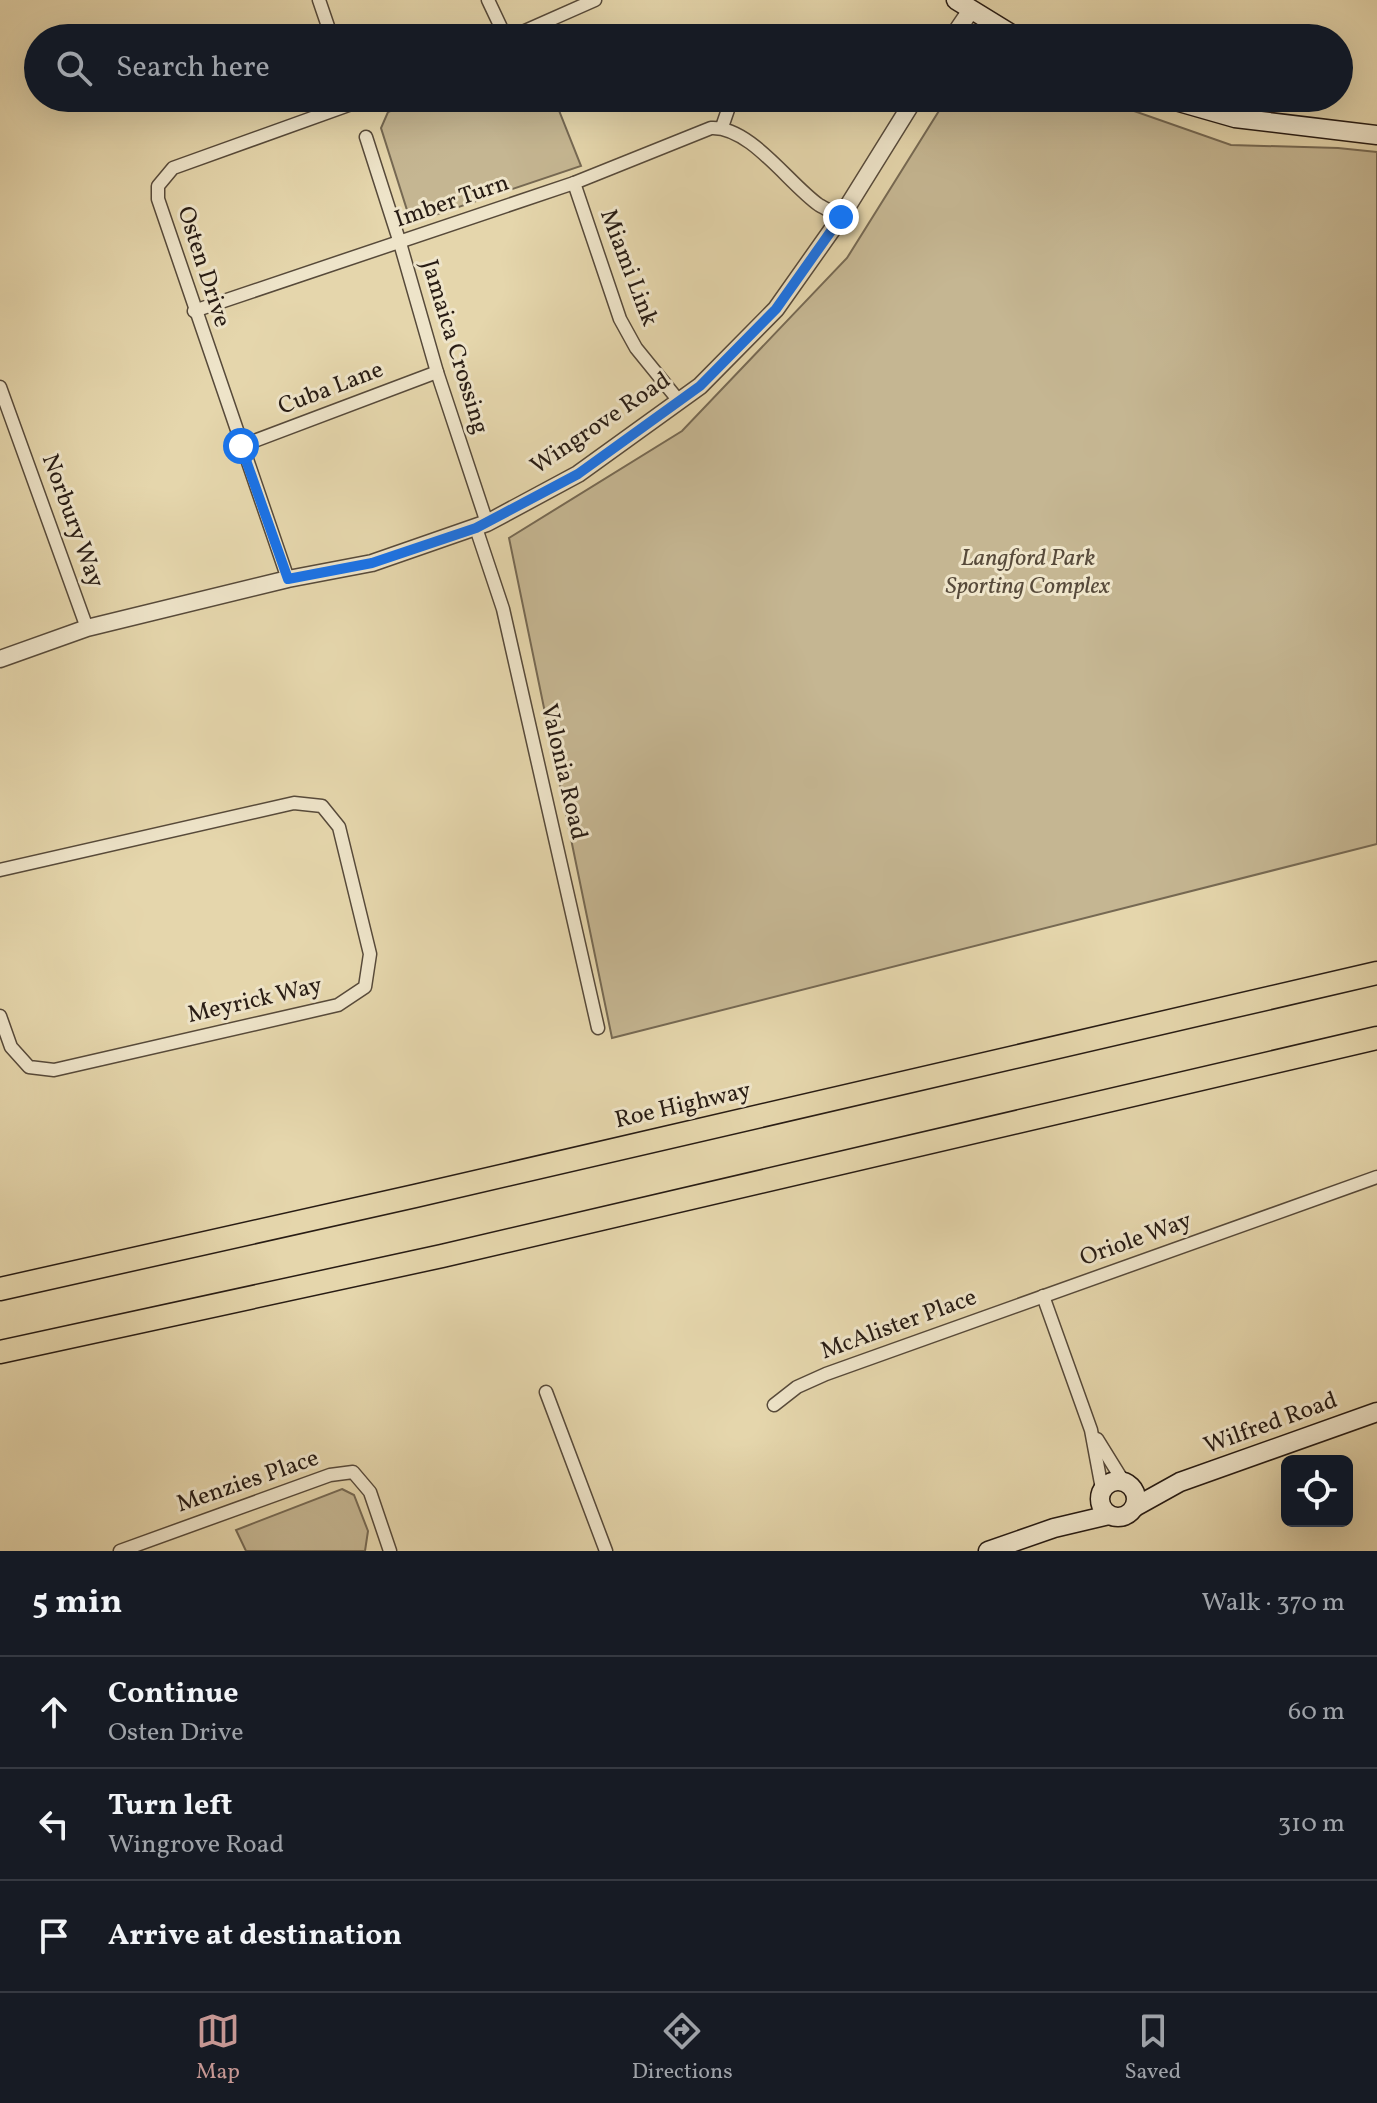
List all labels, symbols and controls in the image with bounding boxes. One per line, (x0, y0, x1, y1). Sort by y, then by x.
search box (24, 24, 1353, 112)
icon: search (52, 46, 96, 90)
text: Search here (116, 47, 270, 89)
street label: Imber Turn (390, 167, 514, 237)
route end (823, 199, 859, 235)
street label: Osten Drive (167, 202, 239, 332)
street label: Miami Link (590, 205, 666, 331)
street label: Jamaica Crossing (411, 256, 497, 438)
street label: Cuba Lane (273, 353, 389, 425)
street label: Wingrove Road (524, 364, 678, 484)
route start (223, 428, 259, 464)
street label: Norbury Way (32, 449, 112, 593)
park label: Langford Park Sporting Complex (946, 542, 1110, 604)
street label: Valonia Road (531, 701, 595, 843)
street label: Meyrick Way (184, 969, 326, 1033)
street label: Roe Highway (612, 1074, 754, 1138)
street label: Oriole Way (1075, 1204, 1197, 1276)
street label: McAlister Place (816, 1281, 982, 1369)
street label: Wilfred Road (1199, 1384, 1343, 1464)
street label: Menzies Place (172, 1442, 324, 1522)
map controls (1281, 1455, 1353, 1527)
button: locate (1281, 1455, 1353, 1527)
text: 5 min (32, 1580, 122, 1627)
text: Walk · 370 m (1202, 1585, 1345, 1621)
text: Continue (108, 1673, 239, 1715)
icon: ahead (32, 1690, 76, 1734)
text: 60 m (1288, 1694, 1345, 1730)
text: Osten Drive (108, 1715, 244, 1751)
text: Turn left (108, 1785, 232, 1827)
icon: left (32, 1802, 76, 1846)
text: 310 m (1278, 1806, 1345, 1842)
text: Wingrove Road (108, 1827, 284, 1863)
icon: arrive (32, 1914, 76, 1958)
text: Arrive at destination (108, 1915, 402, 1957)
tab: Map (196, 2009, 240, 2088)
tab: Directions (632, 2009, 733, 2088)
tab: Saved (1124, 2009, 1181, 2088)

